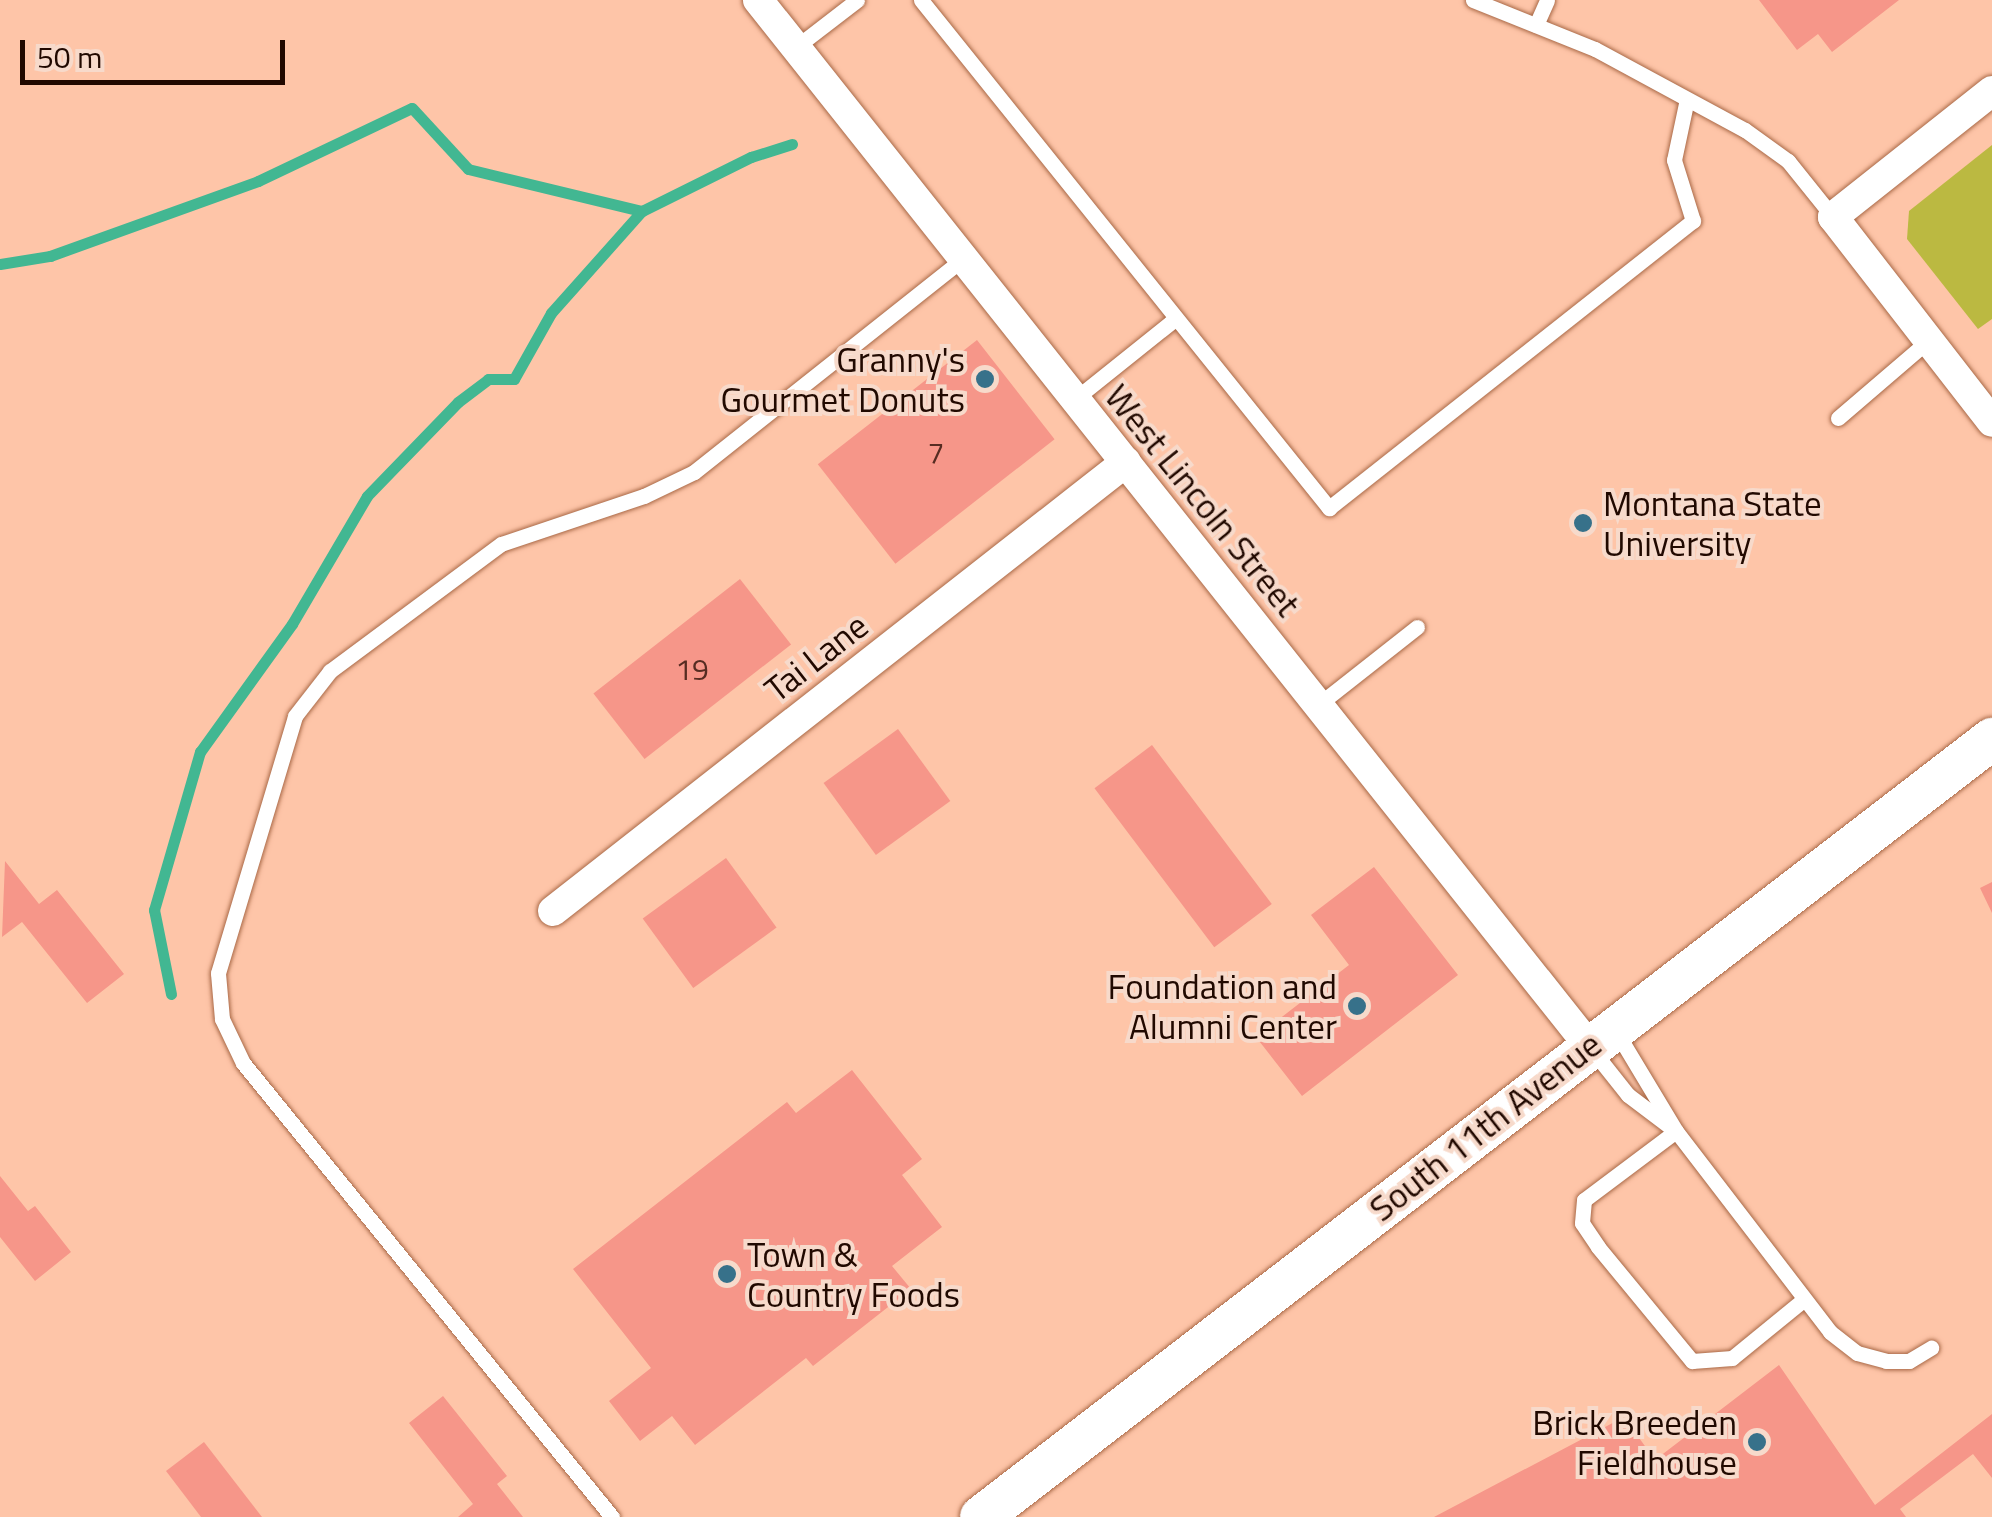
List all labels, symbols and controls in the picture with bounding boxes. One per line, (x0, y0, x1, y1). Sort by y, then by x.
scale bar (25, 20, 290, 82)
text: 50 m (37, 34, 102, 80)
place label: Granny's Gourmet Donuts (720, 338, 965, 420)
marker: Granny's Gourmet Donuts (974, 368, 996, 390)
street label: West Lincoln Street (1097, 376, 1309, 624)
house number: 7 (928, 434, 944, 470)
place label: Montana State University (1603, 482, 1822, 564)
marker: Montana State University (1572, 512, 1594, 534)
street label: Tai Lane (756, 604, 876, 710)
house number: 19 (675, 651, 709, 687)
place label: Foundation and Alumni Center (1108, 965, 1337, 1047)
marker: Foundation and Alumni Center (1346, 995, 1368, 1017)
street label: South 11th Avenue (1361, 1023, 1609, 1229)
place label: Town & Country Foods (747, 1233, 960, 1315)
marker: Town & Country Foods (716, 1263, 738, 1285)
place label: Brick Breeden Fieldhouse (1532, 1401, 1737, 1483)
marker: Brick Breeden Fieldhouse (1746, 1431, 1768, 1453)

